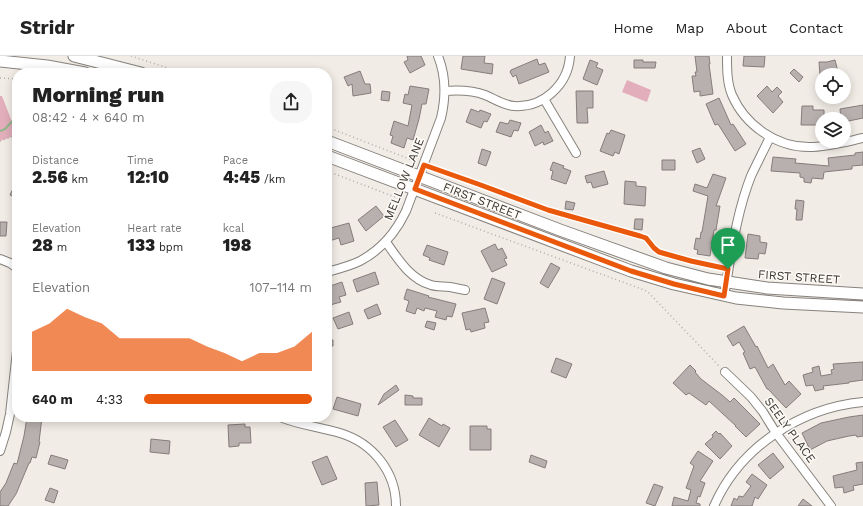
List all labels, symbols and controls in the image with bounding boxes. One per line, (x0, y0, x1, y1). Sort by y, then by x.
text: Stridr (20, 16, 74, 39)
text: Home (613, 20, 653, 36)
text: Map (675, 20, 704, 36)
text: About (726, 20, 767, 36)
text: Contact (789, 20, 843, 36)
map controls (815, 68, 851, 148)
button: locate (815, 68, 851, 104)
button: share (270, 81, 312, 123)
text: Morning run (32, 82, 164, 107)
text: 08:42 · 4 × 640 m (32, 110, 145, 125)
button: layers (815, 112, 851, 148)
street label: MELLOW LANE (381, 135, 427, 222)
text: Distance (32, 154, 79, 167)
text: Time (127, 154, 154, 167)
text: Pace (223, 154, 248, 167)
text: 2.56 (32, 167, 68, 187)
text: 12:10 (127, 167, 169, 187)
text: 4:45 (223, 167, 260, 187)
text: km (68, 173, 88, 186)
text: /km (260, 173, 285, 186)
street label: FIRST STREET (441, 180, 523, 222)
text: Elevation (32, 222, 81, 235)
text: Heart rate (127, 222, 182, 235)
text: kcal (223, 222, 244, 235)
pin (711, 228, 745, 269)
icon: arrive (717, 234, 739, 256)
text: 28 (32, 235, 53, 255)
text: 133 (127, 235, 155, 255)
text: 198 (223, 235, 251, 255)
text: m (53, 241, 67, 254)
text: bpm (155, 241, 183, 254)
street label: FIRST STREET (757, 267, 841, 287)
text: Elevation (32, 280, 90, 295)
text: 107–114 m (249, 280, 312, 295)
text: 640 m (32, 392, 73, 407)
text: 4:33 (96, 392, 123, 407)
street label: SEELY PLACE (762, 395, 819, 466)

